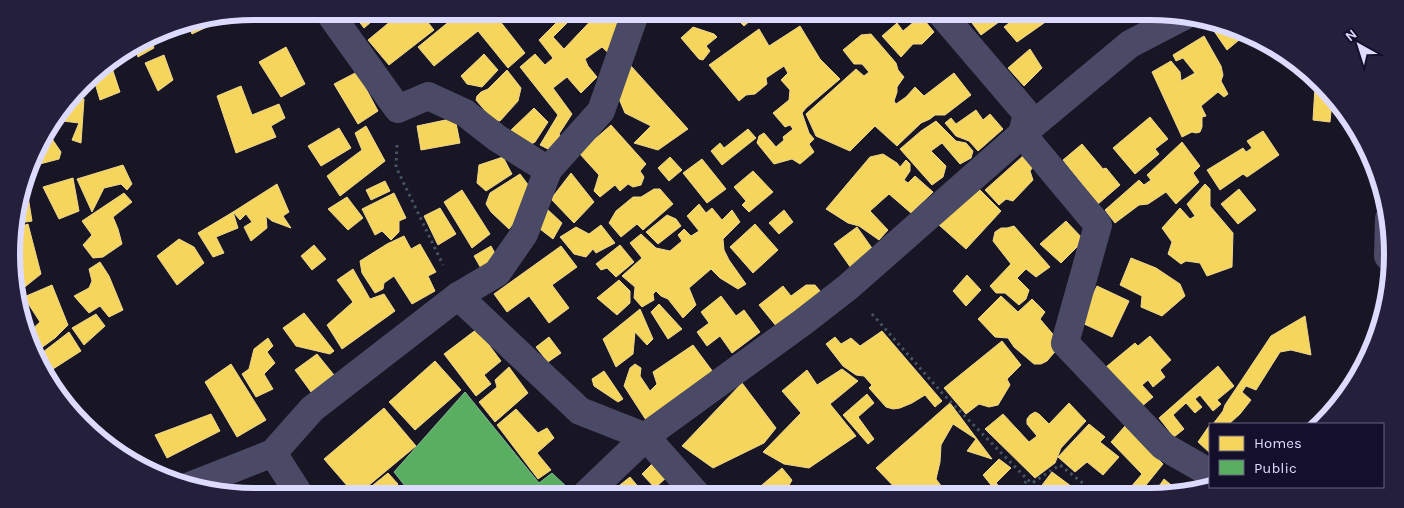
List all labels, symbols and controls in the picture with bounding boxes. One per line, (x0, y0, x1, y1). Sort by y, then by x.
north arrow (1334, 20, 1384, 70)
text: N (1342, 26, 1360, 45)
legend (1209, 423, 1384, 488)
text: Homes (1254, 434, 1302, 452)
text: Public (1254, 459, 1297, 477)

